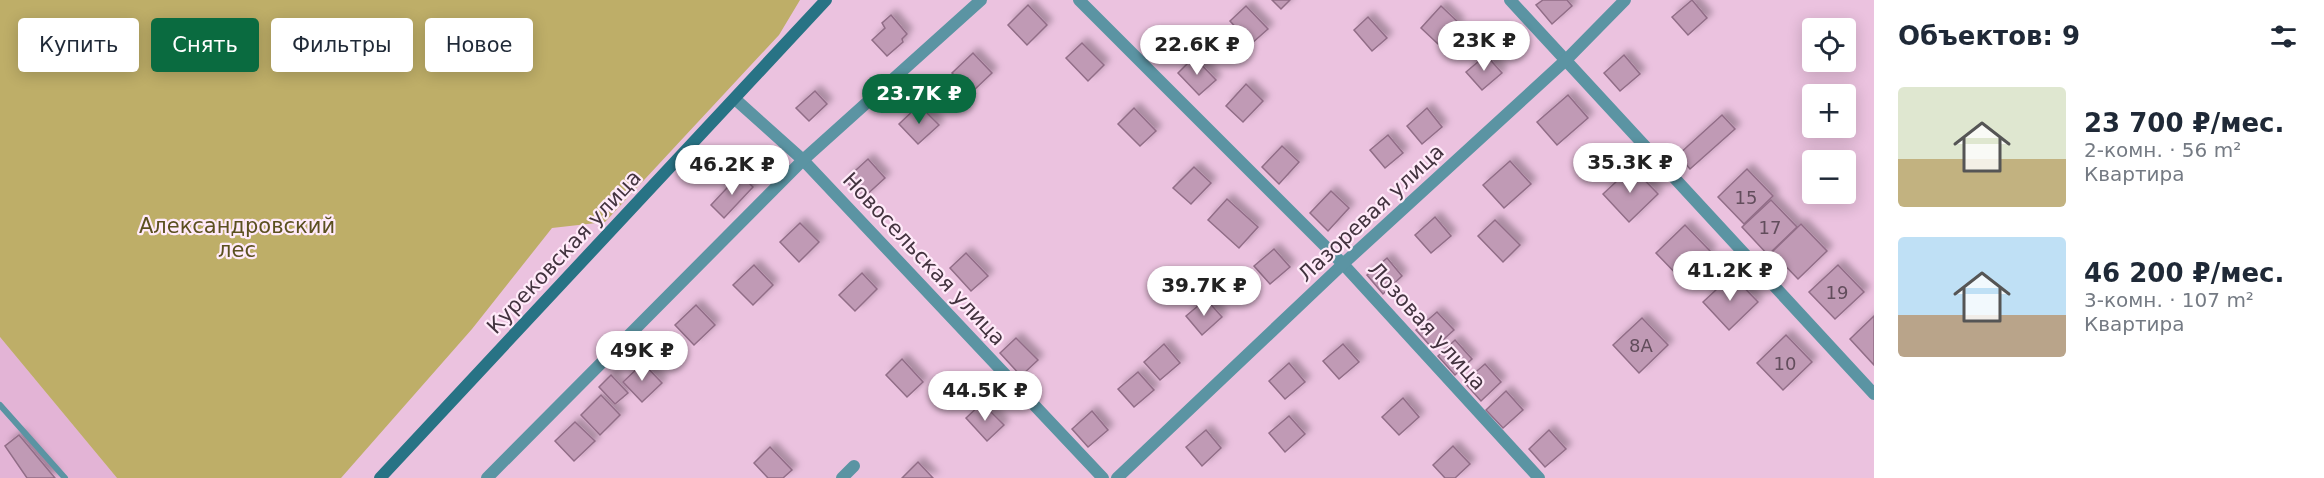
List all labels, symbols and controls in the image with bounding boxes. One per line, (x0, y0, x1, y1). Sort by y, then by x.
chip: Купить (18, 18, 139, 72)
chip: Снять (151, 18, 259, 72)
chip: Фильтры (271, 18, 413, 72)
chip: Новое (425, 18, 533, 72)
map controls (1802, 18, 1856, 204)
button: locate (1802, 18, 1856, 72)
icon: filters (2267, 20, 2300, 53)
pin: 23K ₽ (1442, 21, 1526, 72)
text: Объектов: 9 (1898, 21, 2080, 51)
pin: 22.6K ₽ (1142, 25, 1252, 76)
text: 23K ₽ (1452, 28, 1516, 52)
text: 22.6K ₽ (1154, 32, 1240, 56)
pin: 23.7K ₽ (864, 74, 974, 125)
text: 23.7K ₽ (876, 81, 962, 105)
button: + (1802, 84, 1856, 138)
text: 23 700 ₽/мес. (2084, 108, 2284, 138)
icon: home (1946, 111, 2018, 183)
text: 2-комн. · 56 m² (2084, 138, 2241, 162)
street label: Лазоревая улица (1293, 139, 1449, 287)
pin: 35.3K ₽ (1575, 143, 1685, 194)
pin: 46.2K ₽ (677, 145, 787, 196)
text: 35.3K ₽ (1587, 150, 1673, 174)
button: − (1802, 150, 1856, 204)
text: 46.2K ₽ (689, 152, 775, 176)
text: Квартира (2084, 162, 2185, 186)
street label: Курековская улица (482, 165, 646, 339)
street label: Новосельская улица (838, 168, 1010, 350)
house number: 15 (1735, 187, 1757, 208)
park label: Александровский лес (139, 214, 335, 262)
house number: 17 (1759, 217, 1781, 238)
pin: 41.2K ₽ (1675, 251, 1785, 302)
street label: Лозовая улица (1363, 257, 1491, 395)
text: 41.2K ₽ (1687, 258, 1773, 282)
text: 46 200 ₽/мес. (2084, 258, 2284, 288)
icon: home (1946, 261, 2018, 333)
pin: 39.7K ₽ (1149, 266, 1259, 317)
text: 39.7K ₽ (1161, 273, 1247, 297)
house number: 19 (1826, 282, 1848, 303)
text: 3-комн. · 107 m² (2084, 288, 2254, 312)
text: Квартира (2084, 312, 2185, 336)
pin: 49K ₽ (600, 331, 684, 382)
house number: 8А (1629, 335, 1654, 356)
text: 49K ₽ (610, 338, 674, 362)
house number: 10 (1774, 353, 1796, 374)
pin: 44.5K ₽ (930, 371, 1040, 422)
text: 44.5K ₽ (942, 378, 1028, 402)

